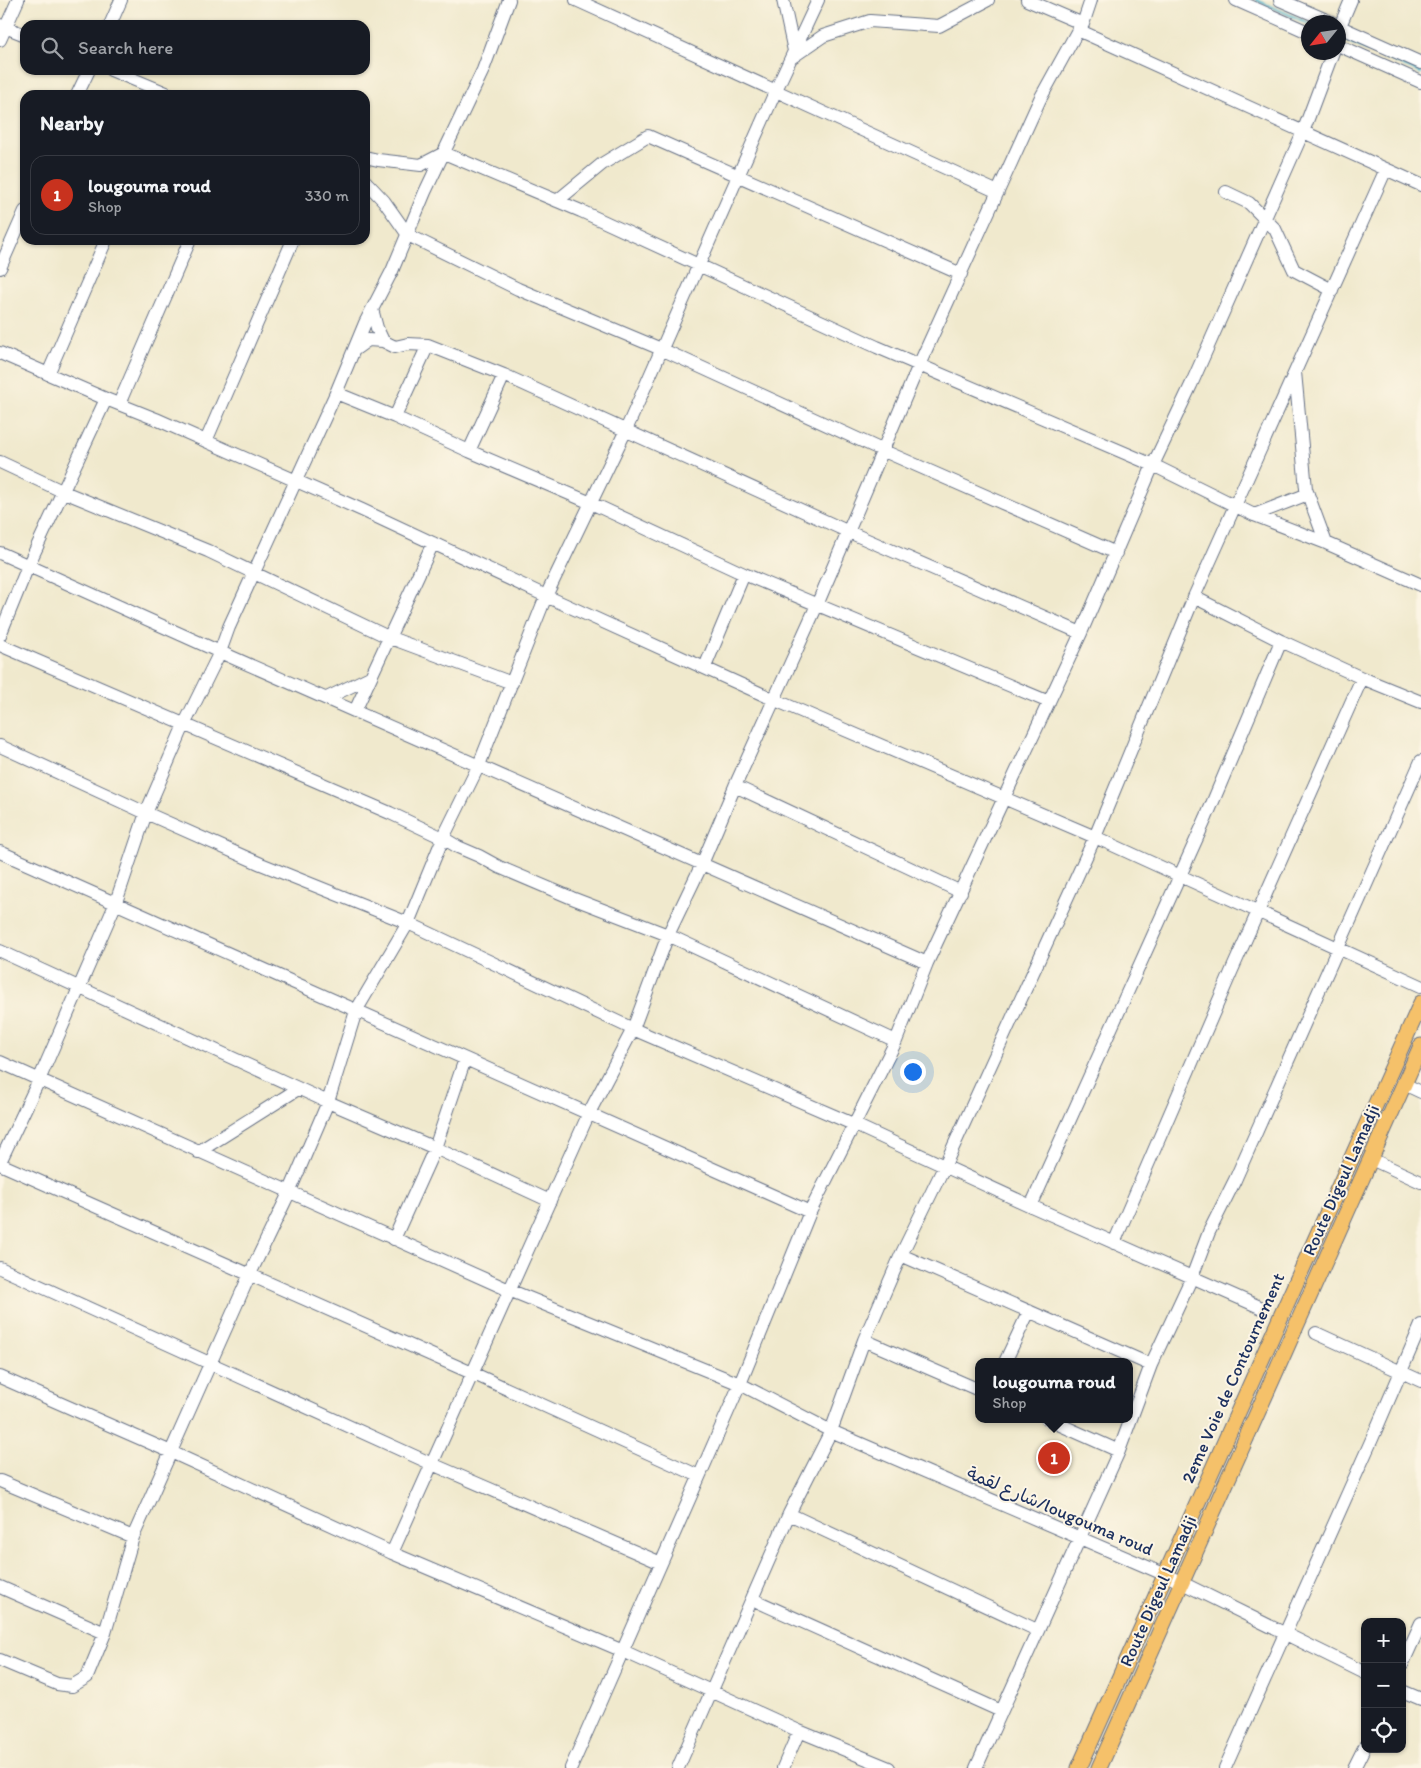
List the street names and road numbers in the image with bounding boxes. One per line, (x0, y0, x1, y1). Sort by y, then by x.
street label: Route Digeul Lamadji (1298, 1101, 1384, 1259)
street label: 2eme Voie de Contournement (1177, 1269, 1289, 1486)
street label: شارع لقمة/lougouma roud (963, 1462, 1157, 1561)
street label: Route Digeul Lamadji (1115, 1512, 1201, 1670)

